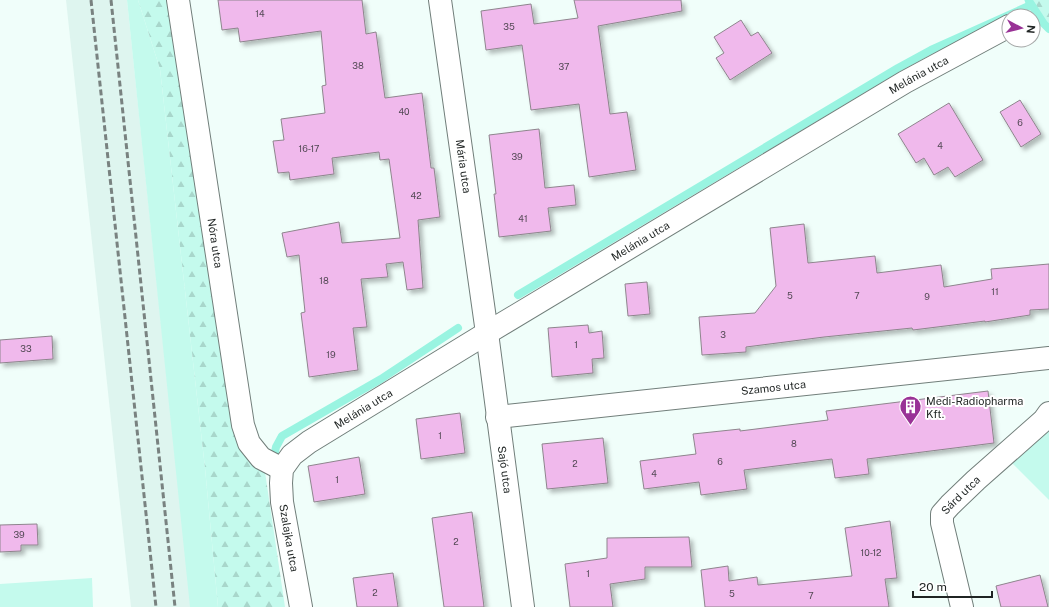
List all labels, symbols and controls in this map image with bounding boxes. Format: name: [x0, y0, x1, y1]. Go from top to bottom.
house number: 14: [255, 8, 265, 19]
north arrow: [1001, 8, 1041, 48]
house number: 35: [503, 21, 515, 32]
text: N: [1024, 24, 1037, 34]
street label: Melánia utca: [887, 54, 950, 96]
house number: 38: [352, 60, 364, 71]
house number: 37: [559, 61, 569, 72]
house number: 40: [398, 106, 410, 117]
house number: 6: [1017, 117, 1023, 128]
street label: Mária utca: [454, 139, 473, 194]
house number: 4: [937, 140, 943, 151]
house number: 16-17: [298, 143, 320, 154]
house number: 39: [511, 151, 523, 162]
house number: 42: [410, 190, 422, 201]
house number: 41: [518, 213, 528, 224]
street label: Nóra utca: [205, 218, 225, 269]
street label: Melánia utca: [609, 219, 672, 263]
house number: 18: [319, 275, 329, 286]
house number: 11: [991, 286, 999, 297]
house number: 5: [787, 290, 793, 301]
house number: 7: [854, 290, 860, 301]
house number: 9: [924, 291, 930, 302]
house number: 3: [720, 329, 726, 340]
house number: 1: [574, 339, 578, 350]
house number: 33: [20, 343, 32, 354]
house number: 19: [326, 349, 336, 360]
street label: Szamos utca: [740, 378, 806, 397]
street label: Melánia utca: [332, 386, 394, 431]
building icon: Medi-Radiopharma Kft.: [897, 394, 923, 427]
place label: Medi-Radiopharma Kft.: [926, 395, 1023, 420]
house number: 1: [438, 430, 442, 441]
house number: 8: [791, 438, 797, 449]
street label: Sajó utca: [496, 445, 514, 494]
house number: 6: [717, 456, 723, 467]
house number: 2: [572, 458, 578, 469]
house number: 4: [651, 468, 657, 479]
street label: Sárd utca: [939, 473, 982, 517]
house number: 1: [335, 474, 339, 485]
street label: Szalajka utca: [277, 503, 301, 573]
house number: 39: [13, 529, 25, 540]
house number: 2: [453, 536, 459, 547]
house number: 10-12: [861, 547, 881, 558]
house number: 1: [586, 568, 590, 579]
scale bar: [913, 573, 992, 599]
text: 20 m: [919, 580, 947, 594]
house number: 2: [372, 587, 378, 598]
house number: 5: [729, 588, 735, 599]
house number: 7: [808, 590, 814, 601]

